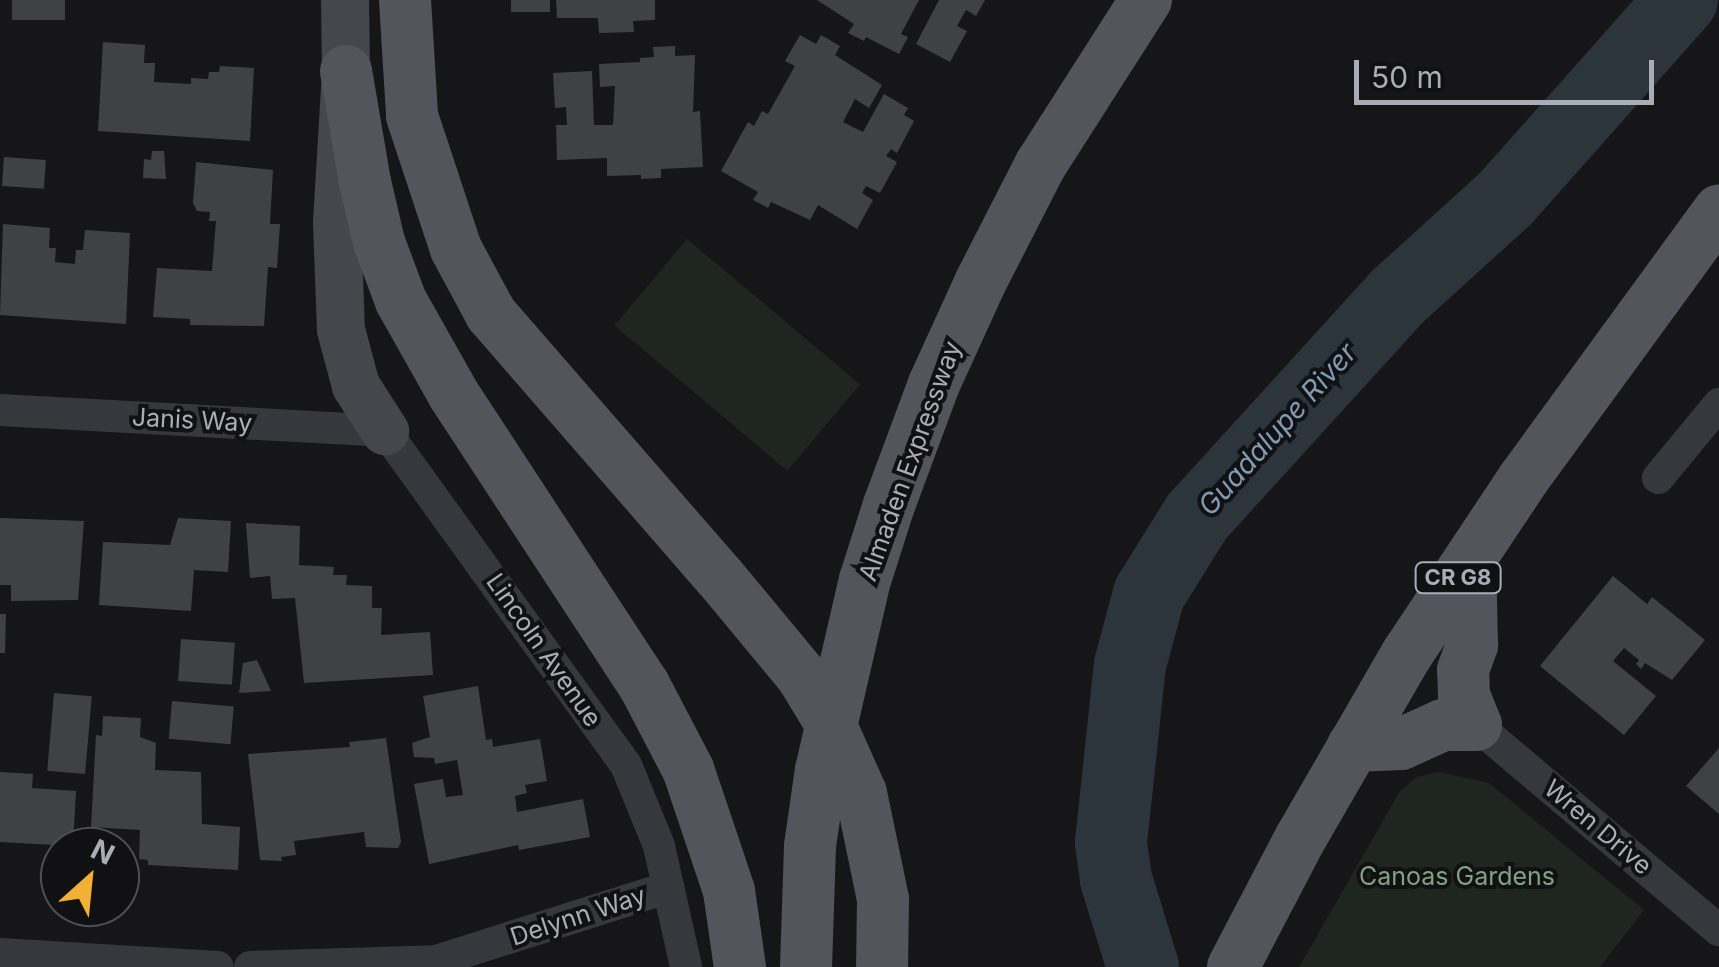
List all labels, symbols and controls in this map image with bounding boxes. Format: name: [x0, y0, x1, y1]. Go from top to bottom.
scale bar: [1359, 40, 1659, 102]
text: 50 m: [1371, 59, 1443, 95]
water label: Guadalupe River: [1191, 336, 1363, 522]
street label: Almaden Expressway: [853, 337, 967, 585]
street label: Janis Way: [131, 402, 253, 438]
road number: CR G8: [1413, 561, 1503, 595]
street label: Lincoln Avenue: [480, 568, 608, 732]
street label: Wren Drive: [1538, 773, 1658, 881]
north arrow: [40, 827, 140, 927]
text: N: [85, 832, 120, 872]
park label: Canoas Gardens: [1359, 861, 1555, 891]
street label: Delynn Way: [507, 880, 649, 952]

